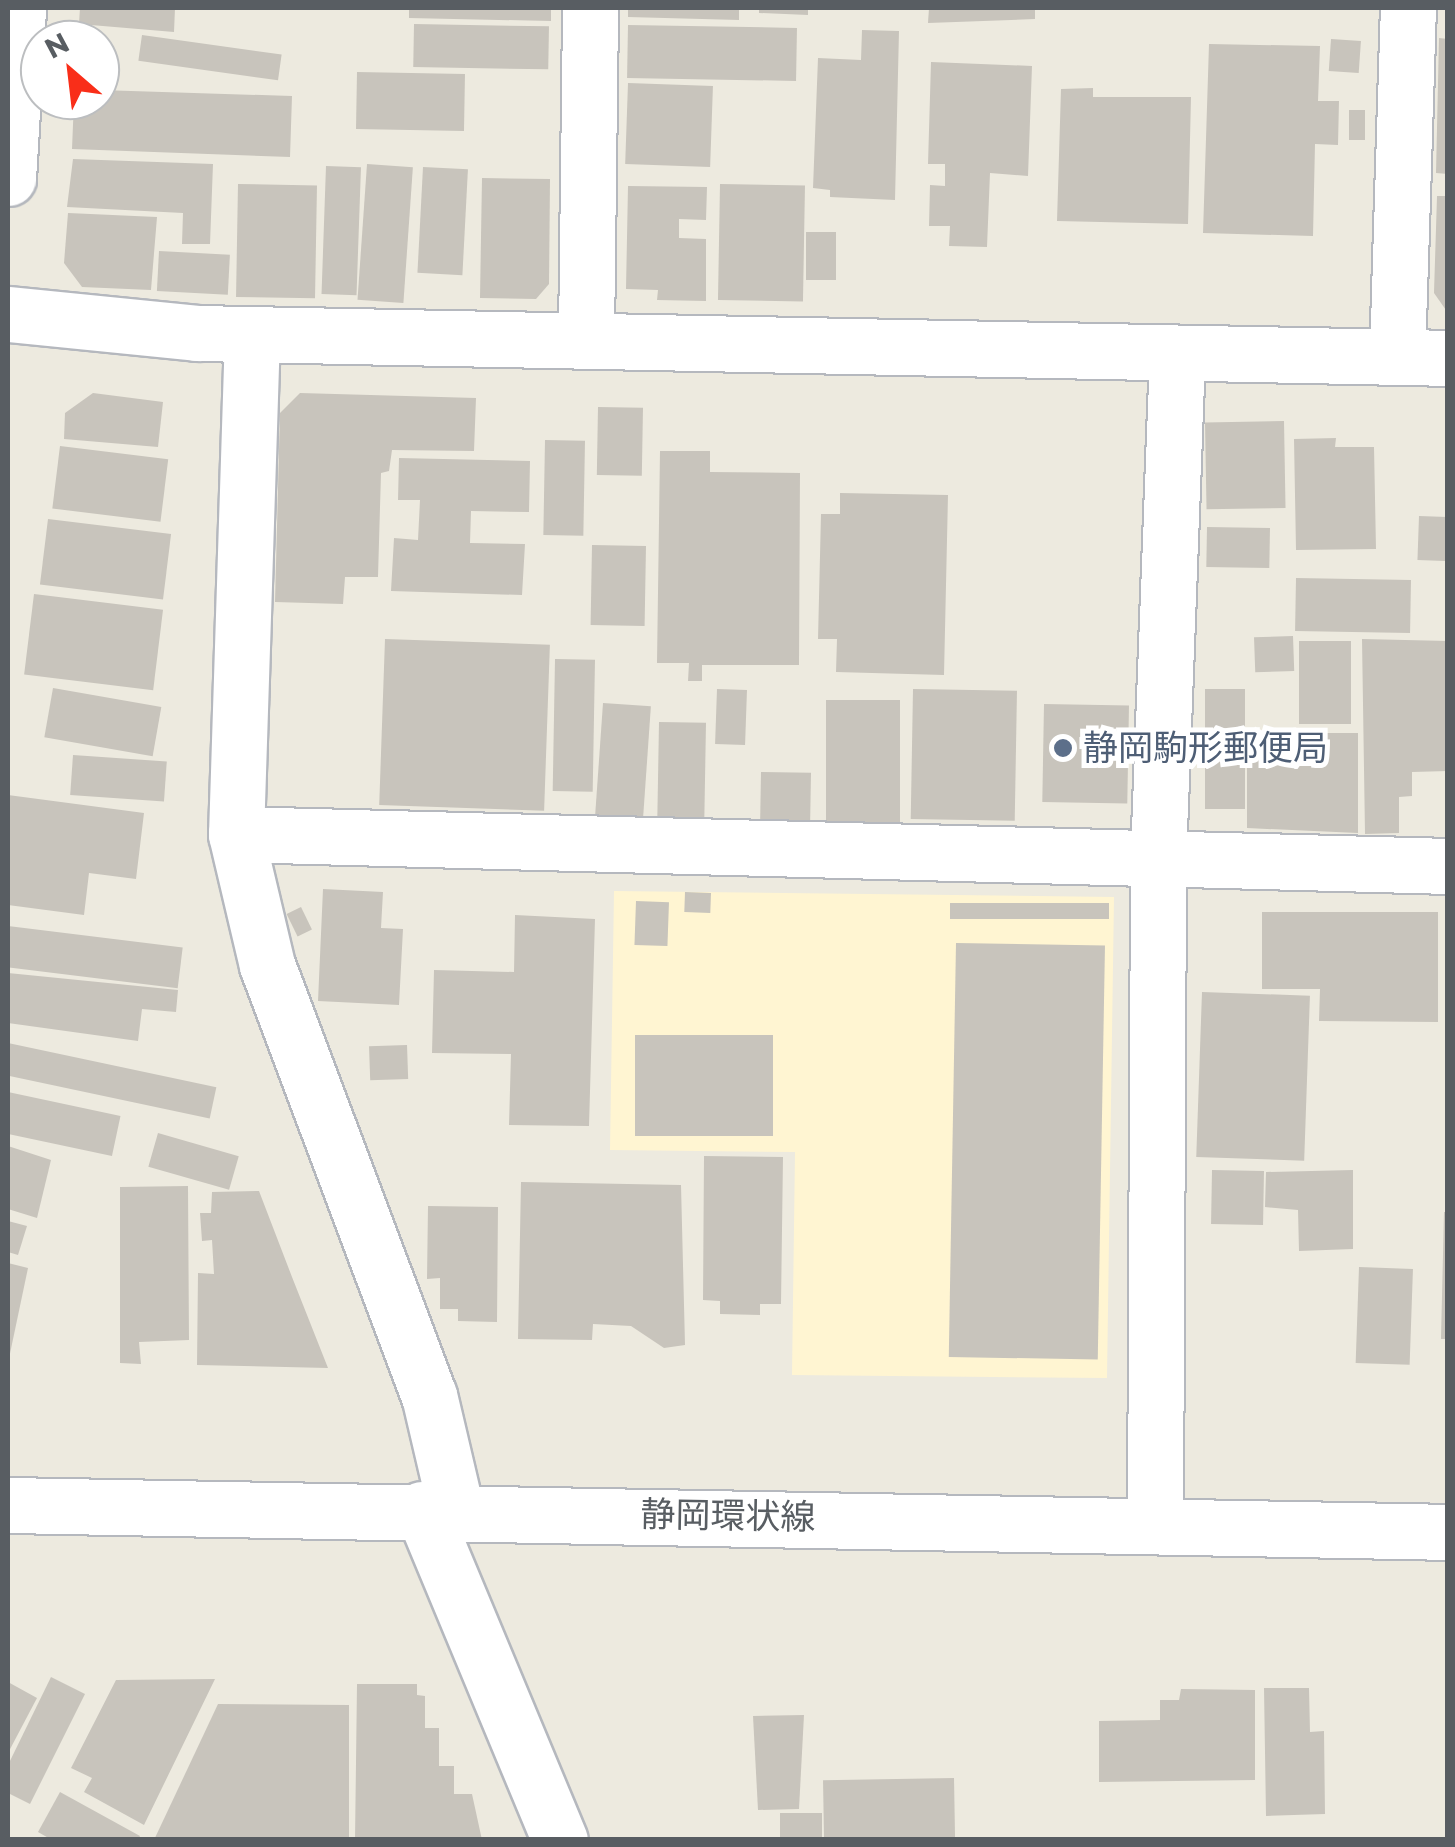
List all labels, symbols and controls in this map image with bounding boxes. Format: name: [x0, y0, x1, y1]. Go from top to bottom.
north arrow: [20, 20, 120, 120]
text: N: [39, 25, 75, 66]
place label: 静岡駒形郵便局: [1083, 727, 1328, 769]
marker: 静岡駒形郵便局: [1052, 737, 1074, 759]
street label: 静岡環状線: [640, 1493, 816, 1539]

